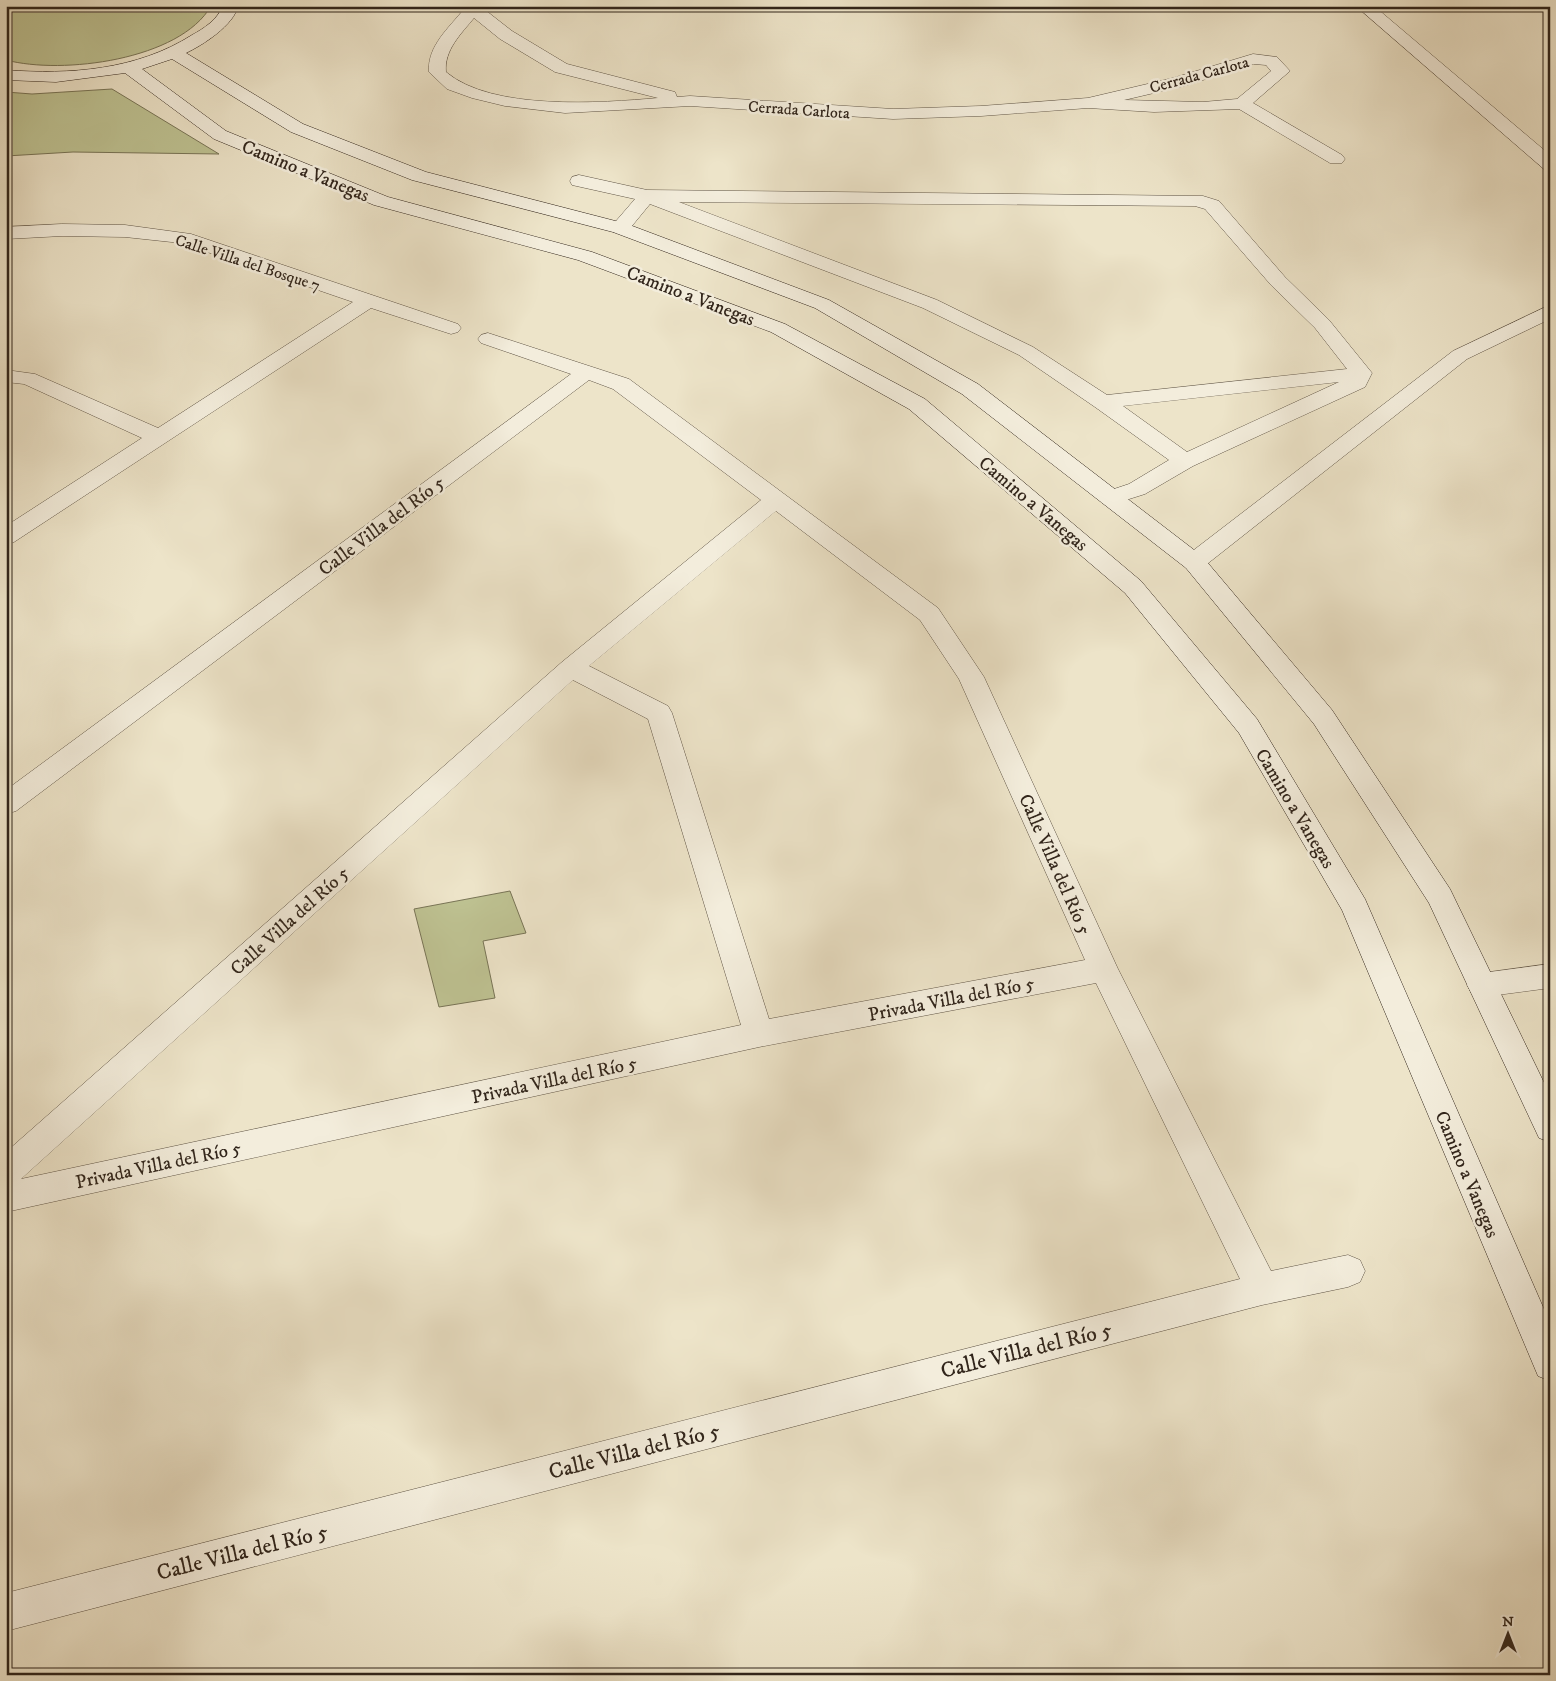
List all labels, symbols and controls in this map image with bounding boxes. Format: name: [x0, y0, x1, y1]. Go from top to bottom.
street label: Cerrada Carlota: [1147, 52, 1251, 98]
street label: Cerrada Carlota: [747, 96, 851, 124]
street label: Camino a Vanegas: [238, 135, 373, 207]
street label: Calle Villa del Bosque 7: [173, 230, 323, 296]
street label: Camino a Vanegas: [623, 261, 758, 331]
street label: Camino a Vanegas: [974, 452, 1092, 557]
street label: Calle Villa del Río 5: [314, 471, 450, 581]
street label: Camino a Vanegas: [1250, 745, 1339, 873]
street label: Calle Villa del Río 5: [1013, 791, 1096, 939]
street label: Calle Villa del Río 5: [226, 861, 354, 980]
street label: Privada Villa del Río 5: [866, 972, 1037, 1027]
street label: Privada Villa del Río 5: [469, 1052, 640, 1109]
street label: Camino a Vanegas: [1430, 1108, 1504, 1241]
street label: Privada Villa del Río 5: [73, 1137, 244, 1194]
street label: Calle Villa del Río 5: [938, 1316, 1115, 1385]
street label: Calle Villa del Río 5: [546, 1417, 723, 1486]
street label: Calle Villa del Río 5: [154, 1518, 331, 1587]
north arrow: [1484, 1608, 1534, 1658]
text: N: [1502, 1613, 1514, 1631]

